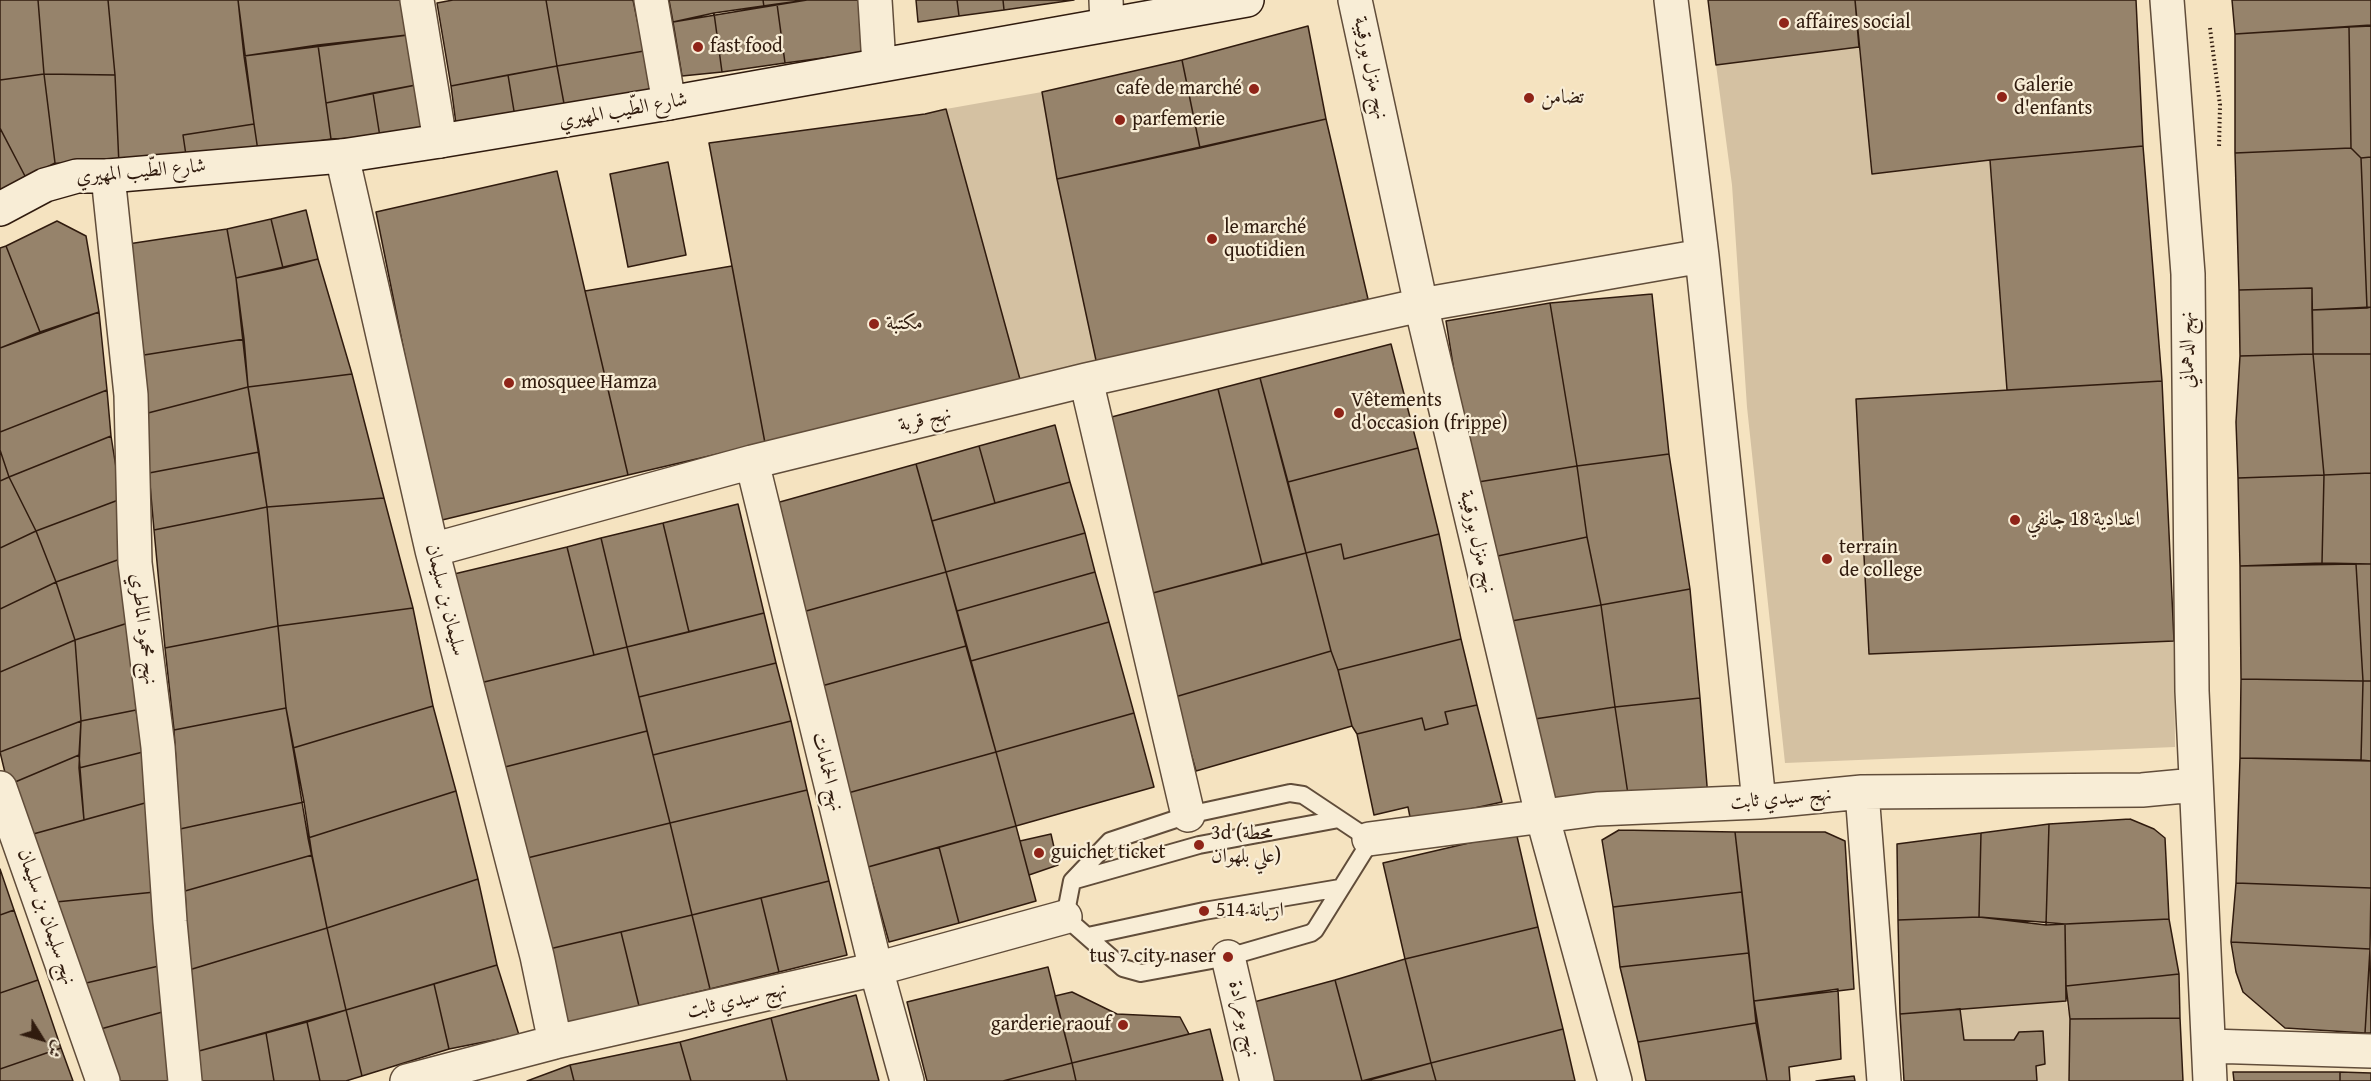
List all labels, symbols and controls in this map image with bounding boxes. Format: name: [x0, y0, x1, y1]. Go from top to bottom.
place label: affaires social: [1796, 11, 1911, 35]
street label: نهج منزل بورقيبة: [1347, 14, 1393, 122]
marker: affaires social: [1777, 16, 1791, 30]
place label: fast food: [710, 35, 783, 59]
marker: fast food: [691, 40, 705, 54]
place label: Galerie d'enfants: [2014, 74, 2093, 121]
place label: cafe de marché: [1116, 77, 1242, 101]
marker: cafe de marché: [1247, 82, 1261, 96]
place label: تضامن: [1541, 86, 1584, 110]
street label: شارع الطّيب المهيري: [557, 88, 689, 134]
marker: Galerie d'enfants: [1995, 90, 2009, 104]
marker: تضامن: [1522, 91, 1536, 105]
place label: parfemerie: [1132, 108, 1225, 132]
marker: parfemerie: [1113, 113, 1127, 127]
street label: شارع الطّيب المهيري: [75, 154, 207, 190]
place label: le marché quotidien: [1224, 216, 1306, 263]
marker: le marché quotidien: [1205, 232, 1219, 246]
street label: نهج الدهماني: [2175, 311, 2201, 389]
place label: مكتبة: [886, 312, 923, 336]
marker: مكتبة: [867, 317, 881, 331]
place label: mosquee Hamza: [521, 371, 657, 395]
marker: mosquee Hamza: [502, 376, 516, 390]
place label: Vêtements d'occasion (frippe): [1351, 389, 1508, 436]
street label: نهج قربة: [896, 402, 954, 438]
marker: Vêtements d'occasion (frippe): [1332, 406, 1346, 420]
street label: نهج منزل بورقيبة: [1454, 488, 1500, 596]
place label: اعدادية 18 جانفي: [2027, 508, 2140, 532]
marker: اعدادية 18 جانفي: [2008, 513, 2022, 527]
place label: terrain de college: [1839, 536, 1922, 583]
street label: سليمان بن سليمان: [419, 541, 471, 659]
marker: terrain de college: [1820, 552, 1834, 566]
street label: نهج محمود الماطري: [124, 572, 162, 686]
street label: نهج الحمامات: [806, 730, 848, 814]
street label: نهج سيدي ثابت: [1729, 783, 1833, 815]
place label: 3d (محطة علي بلهوان): [1211, 822, 1281, 869]
marker: 3d (محطة علي بلهوان): [1192, 838, 1206, 852]
place label: guichet ticket: [1051, 841, 1165, 865]
street label: نهج سليمان بن سليمان: [11, 846, 81, 988]
marker: guichet ticket: [1032, 846, 1046, 860]
place label: 514 اريانة: [1216, 899, 1284, 923]
marker: 514 اريانة: [1197, 904, 1211, 918]
place label: tus 7 city naser: [1090, 945, 1216, 969]
marker: tus 7 city naser: [1221, 950, 1235, 964]
street label: نهج سيدي ثابت: [685, 978, 789, 1024]
street label: نهج بوعرادة: [1223, 978, 1263, 1060]
north arrow: [12, 1009, 72, 1069]
place label: garderie raouf: [991, 1013, 1111, 1037]
marker: garderie raouf: [1116, 1018, 1130, 1032]
text: ش: [42, 1036, 71, 1063]

